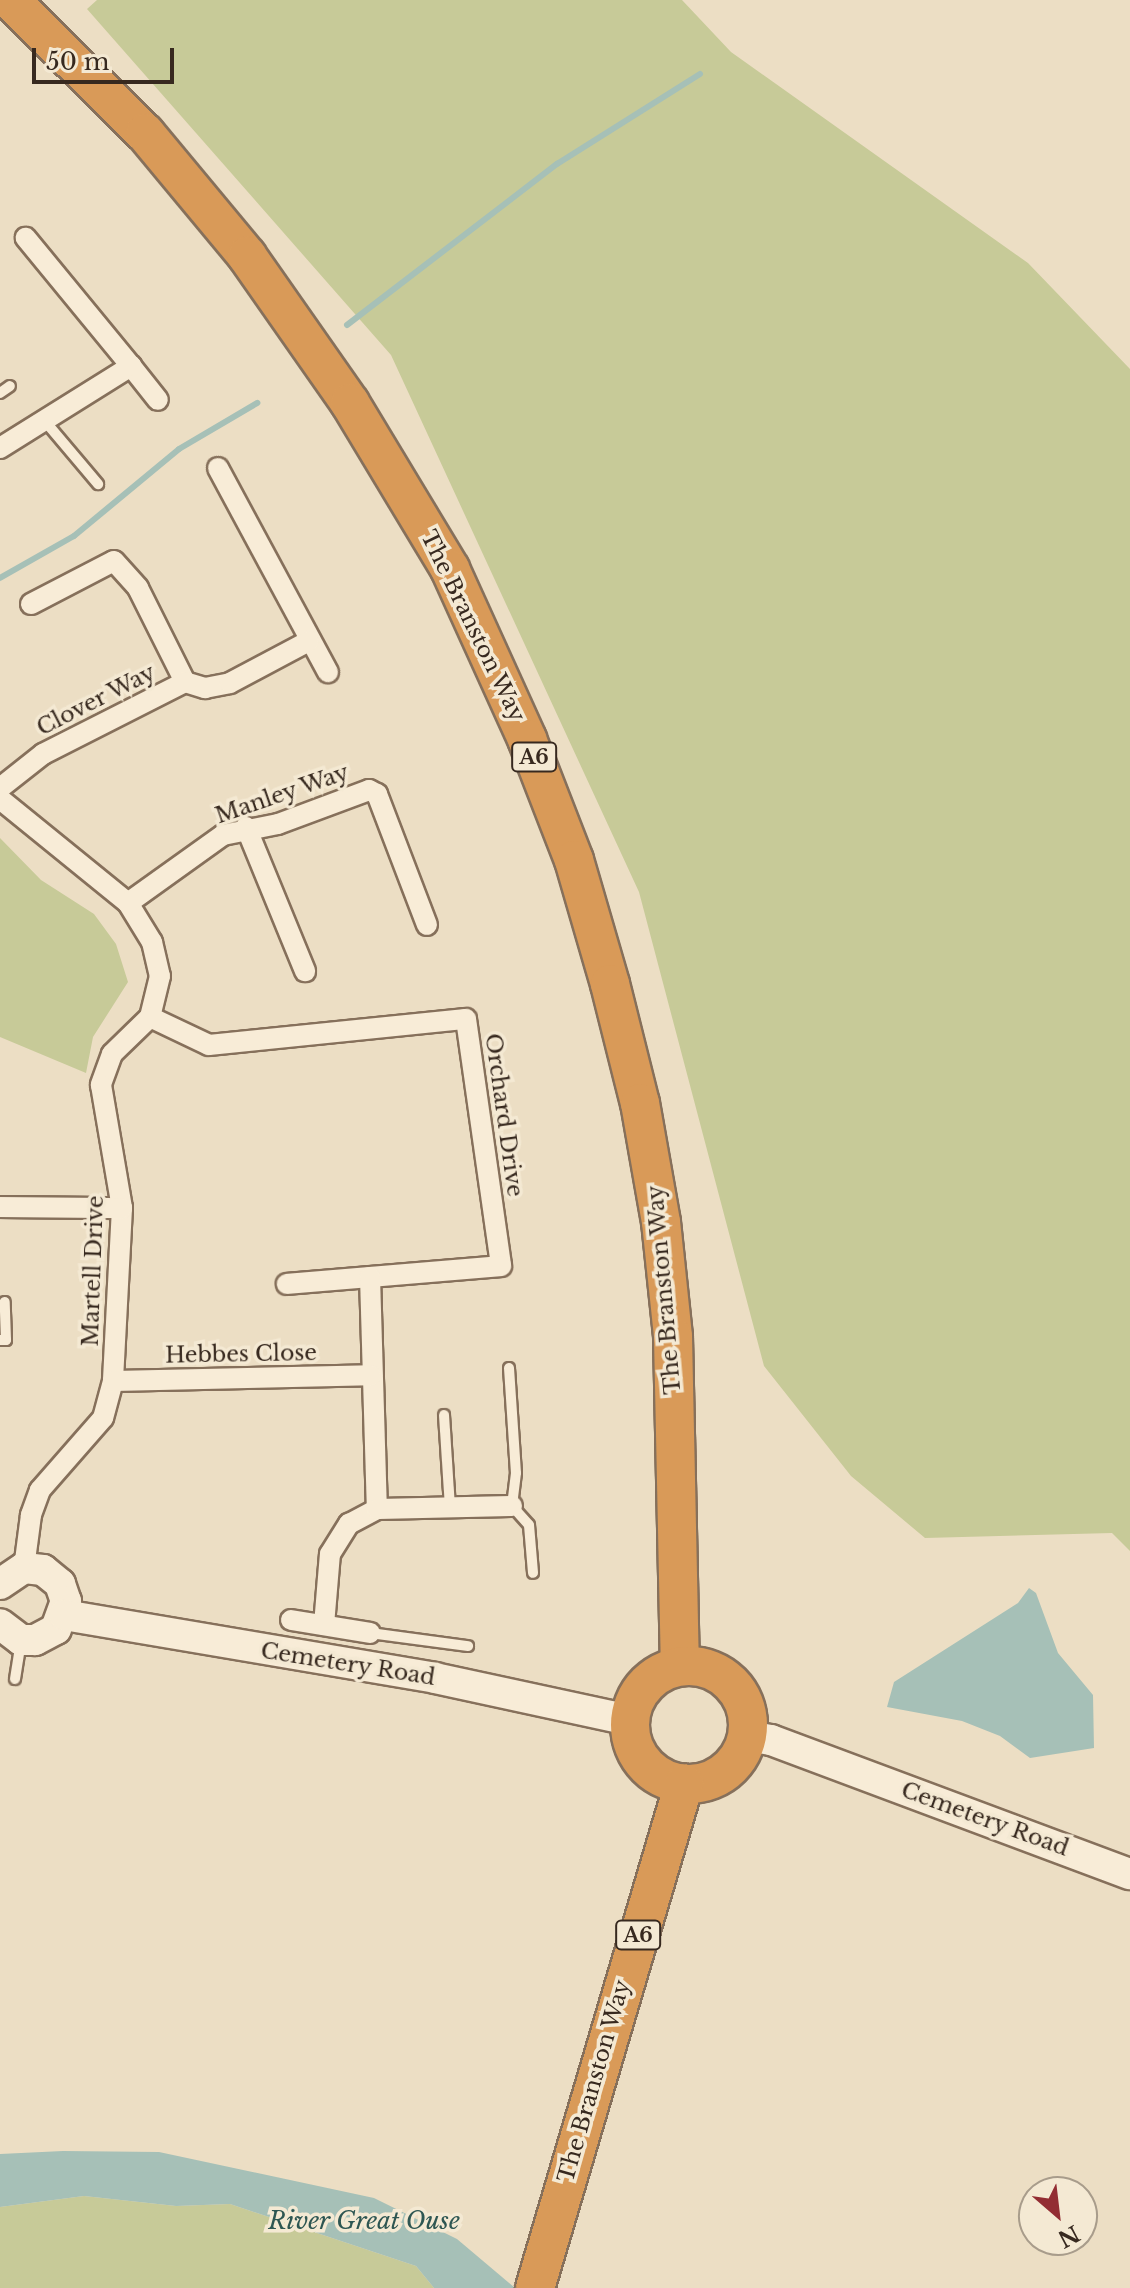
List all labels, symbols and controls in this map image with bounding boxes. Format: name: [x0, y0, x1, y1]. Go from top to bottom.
scale bar: [36, 32, 178, 82]
text: 50 m: [46, 47, 109, 76]
street label: The Branston Way: [415, 526, 531, 726]
street label: Clover Way: [32, 659, 160, 741]
road number: A6: [510, 741, 558, 773]
street label: Manley Way: [211, 759, 353, 829]
street label: Orchard Drive: [479, 1032, 529, 1198]
street label: The Branston Way: [642, 1184, 686, 1396]
street label: Martell Drive: [77, 1195, 109, 1347]
street label: Hebbes Close: [165, 1339, 317, 1369]
street label: Cemetery Road: [259, 1637, 437, 1691]
street label: Cemetery Road: [897, 1776, 1073, 1862]
road number: A6: [614, 1919, 662, 1951]
street label: The Branston Way: [552, 1976, 636, 2186]
north arrow: [1018, 2176, 1098, 2256]
water label: River Great Ouse: [268, 2207, 460, 2235]
text: N: [1053, 2219, 1084, 2253]

